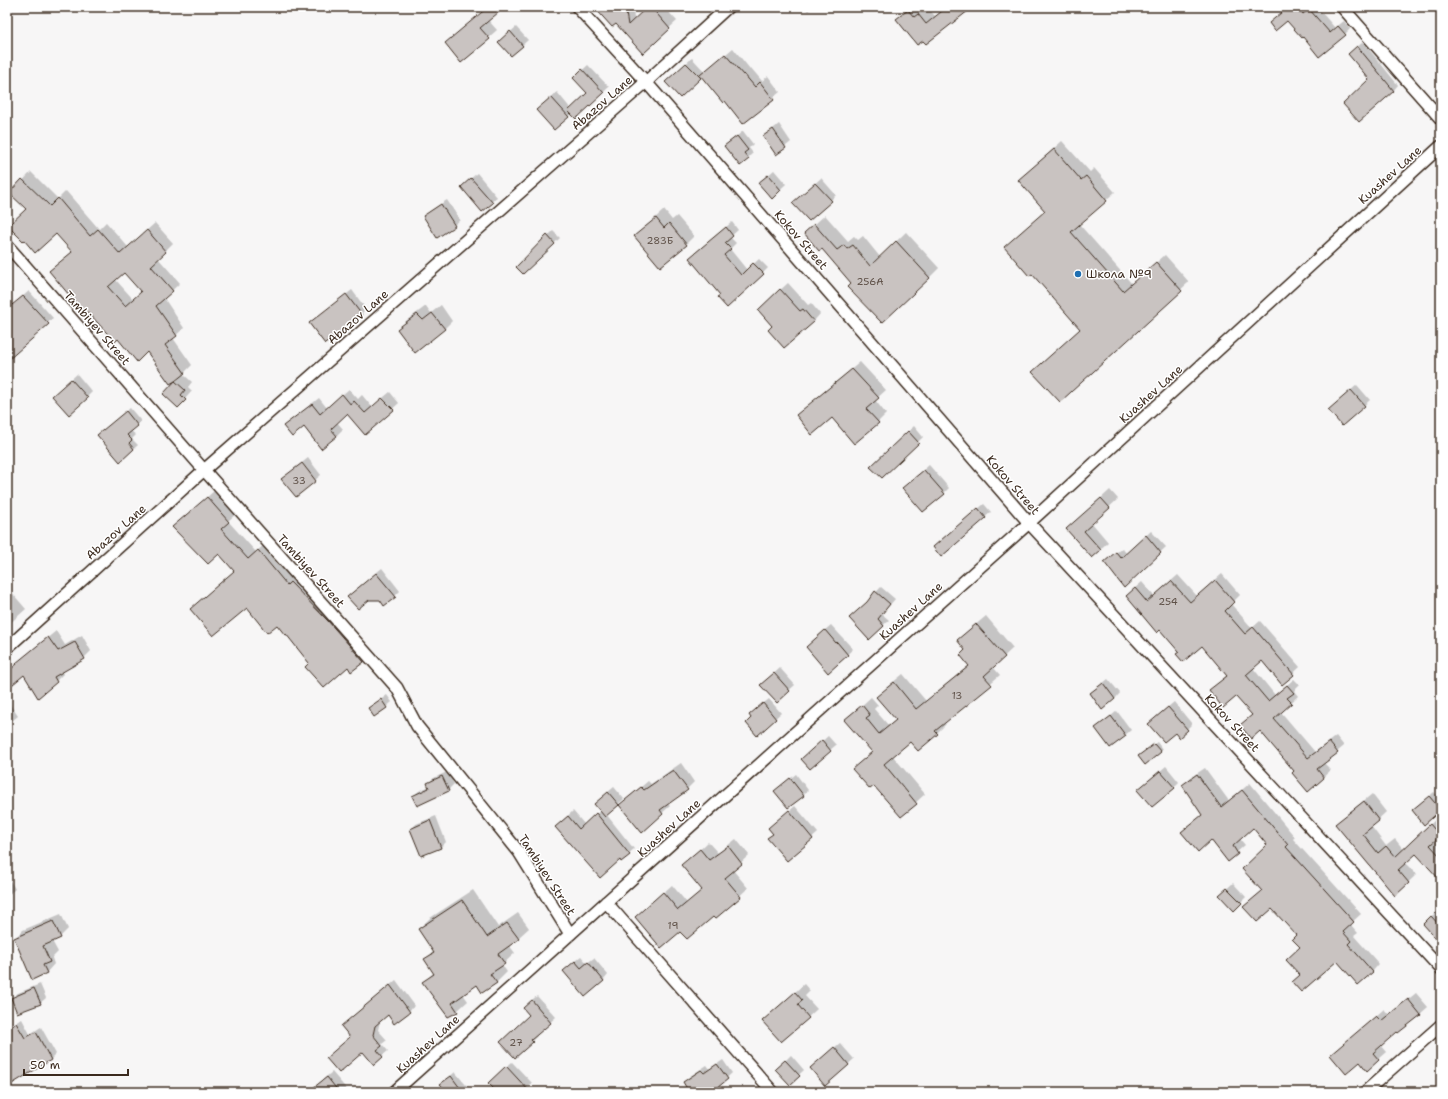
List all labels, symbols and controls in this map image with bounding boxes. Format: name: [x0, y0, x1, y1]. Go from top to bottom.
street label: Abazov Lane: [568, 72, 636, 134]
street label: Kuashev Lane: [1355, 142, 1425, 208]
street label: Kokov Street: [771, 207, 831, 273]
house number: 283Б: [647, 234, 673, 247]
place label: Школа №9: [1086, 266, 1152, 282]
marker: Школа №9: [1073, 269, 1083, 279]
house number: 256А: [856, 275, 884, 288]
street label: Abazov Lane: [324, 286, 392, 348]
street label: Tambiyev Street: [60, 288, 134, 368]
street label: Kuashev Lane: [1116, 361, 1186, 427]
street label: Kokov Street: [983, 452, 1043, 518]
house number: 33: [292, 474, 306, 487]
street label: Abazov Lane: [82, 501, 150, 563]
street label: Tambiyev Street: [274, 531, 348, 611]
street label: Kuashev Lane: [876, 578, 946, 644]
house number: 254: [1158, 595, 1178, 608]
house number: 13: [952, 689, 962, 702]
street label: Kokov Street: [1201, 691, 1263, 755]
street label: Kuashev Lane: [634, 795, 704, 861]
street label: Tambiyev Street: [515, 831, 579, 919]
house number: 19: [668, 919, 678, 932]
street label: Kuashev Lane: [393, 1011, 463, 1077]
house number: 27: [509, 1036, 523, 1049]
scale bar: [24, 1051, 128, 1077]
text: 50 m: [30, 1057, 60, 1073]

